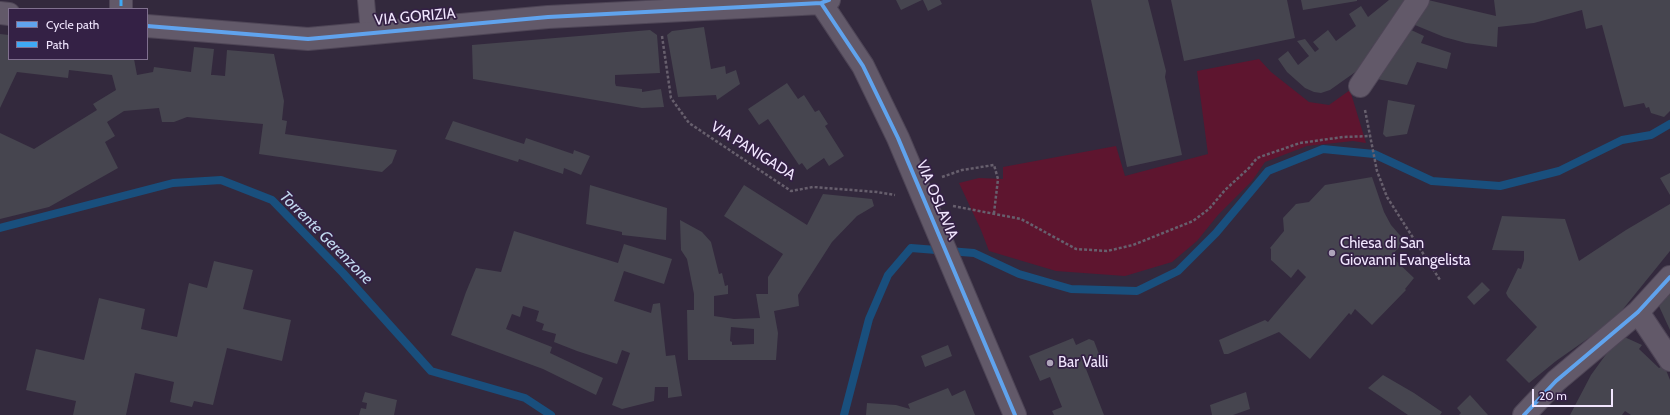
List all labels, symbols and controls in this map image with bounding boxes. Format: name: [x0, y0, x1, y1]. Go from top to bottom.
street label: VIA GORIZIA: [374, 4, 456, 30]
legend: [8, 8, 148, 60]
text: Cycle path: [46, 17, 99, 32]
text: Path: [46, 37, 69, 52]
street label: VIA PANIGADA: [707, 118, 799, 184]
street label: VIA OSLAVIA: [912, 158, 962, 242]
water label: Torrente Gerenzone: [275, 187, 377, 289]
place label: Chiesa di San Giovanni Evangelista: [1340, 235, 1470, 270]
marker: Chiesa di San Giovanni Evangelista: [1327, 248, 1337, 258]
place label: Bar Valli: [1058, 354, 1108, 372]
marker: Bar Valli: [1045, 358, 1055, 368]
scale bar: [1534, 381, 1615, 407]
text: 20 m: [1539, 388, 1567, 403]

